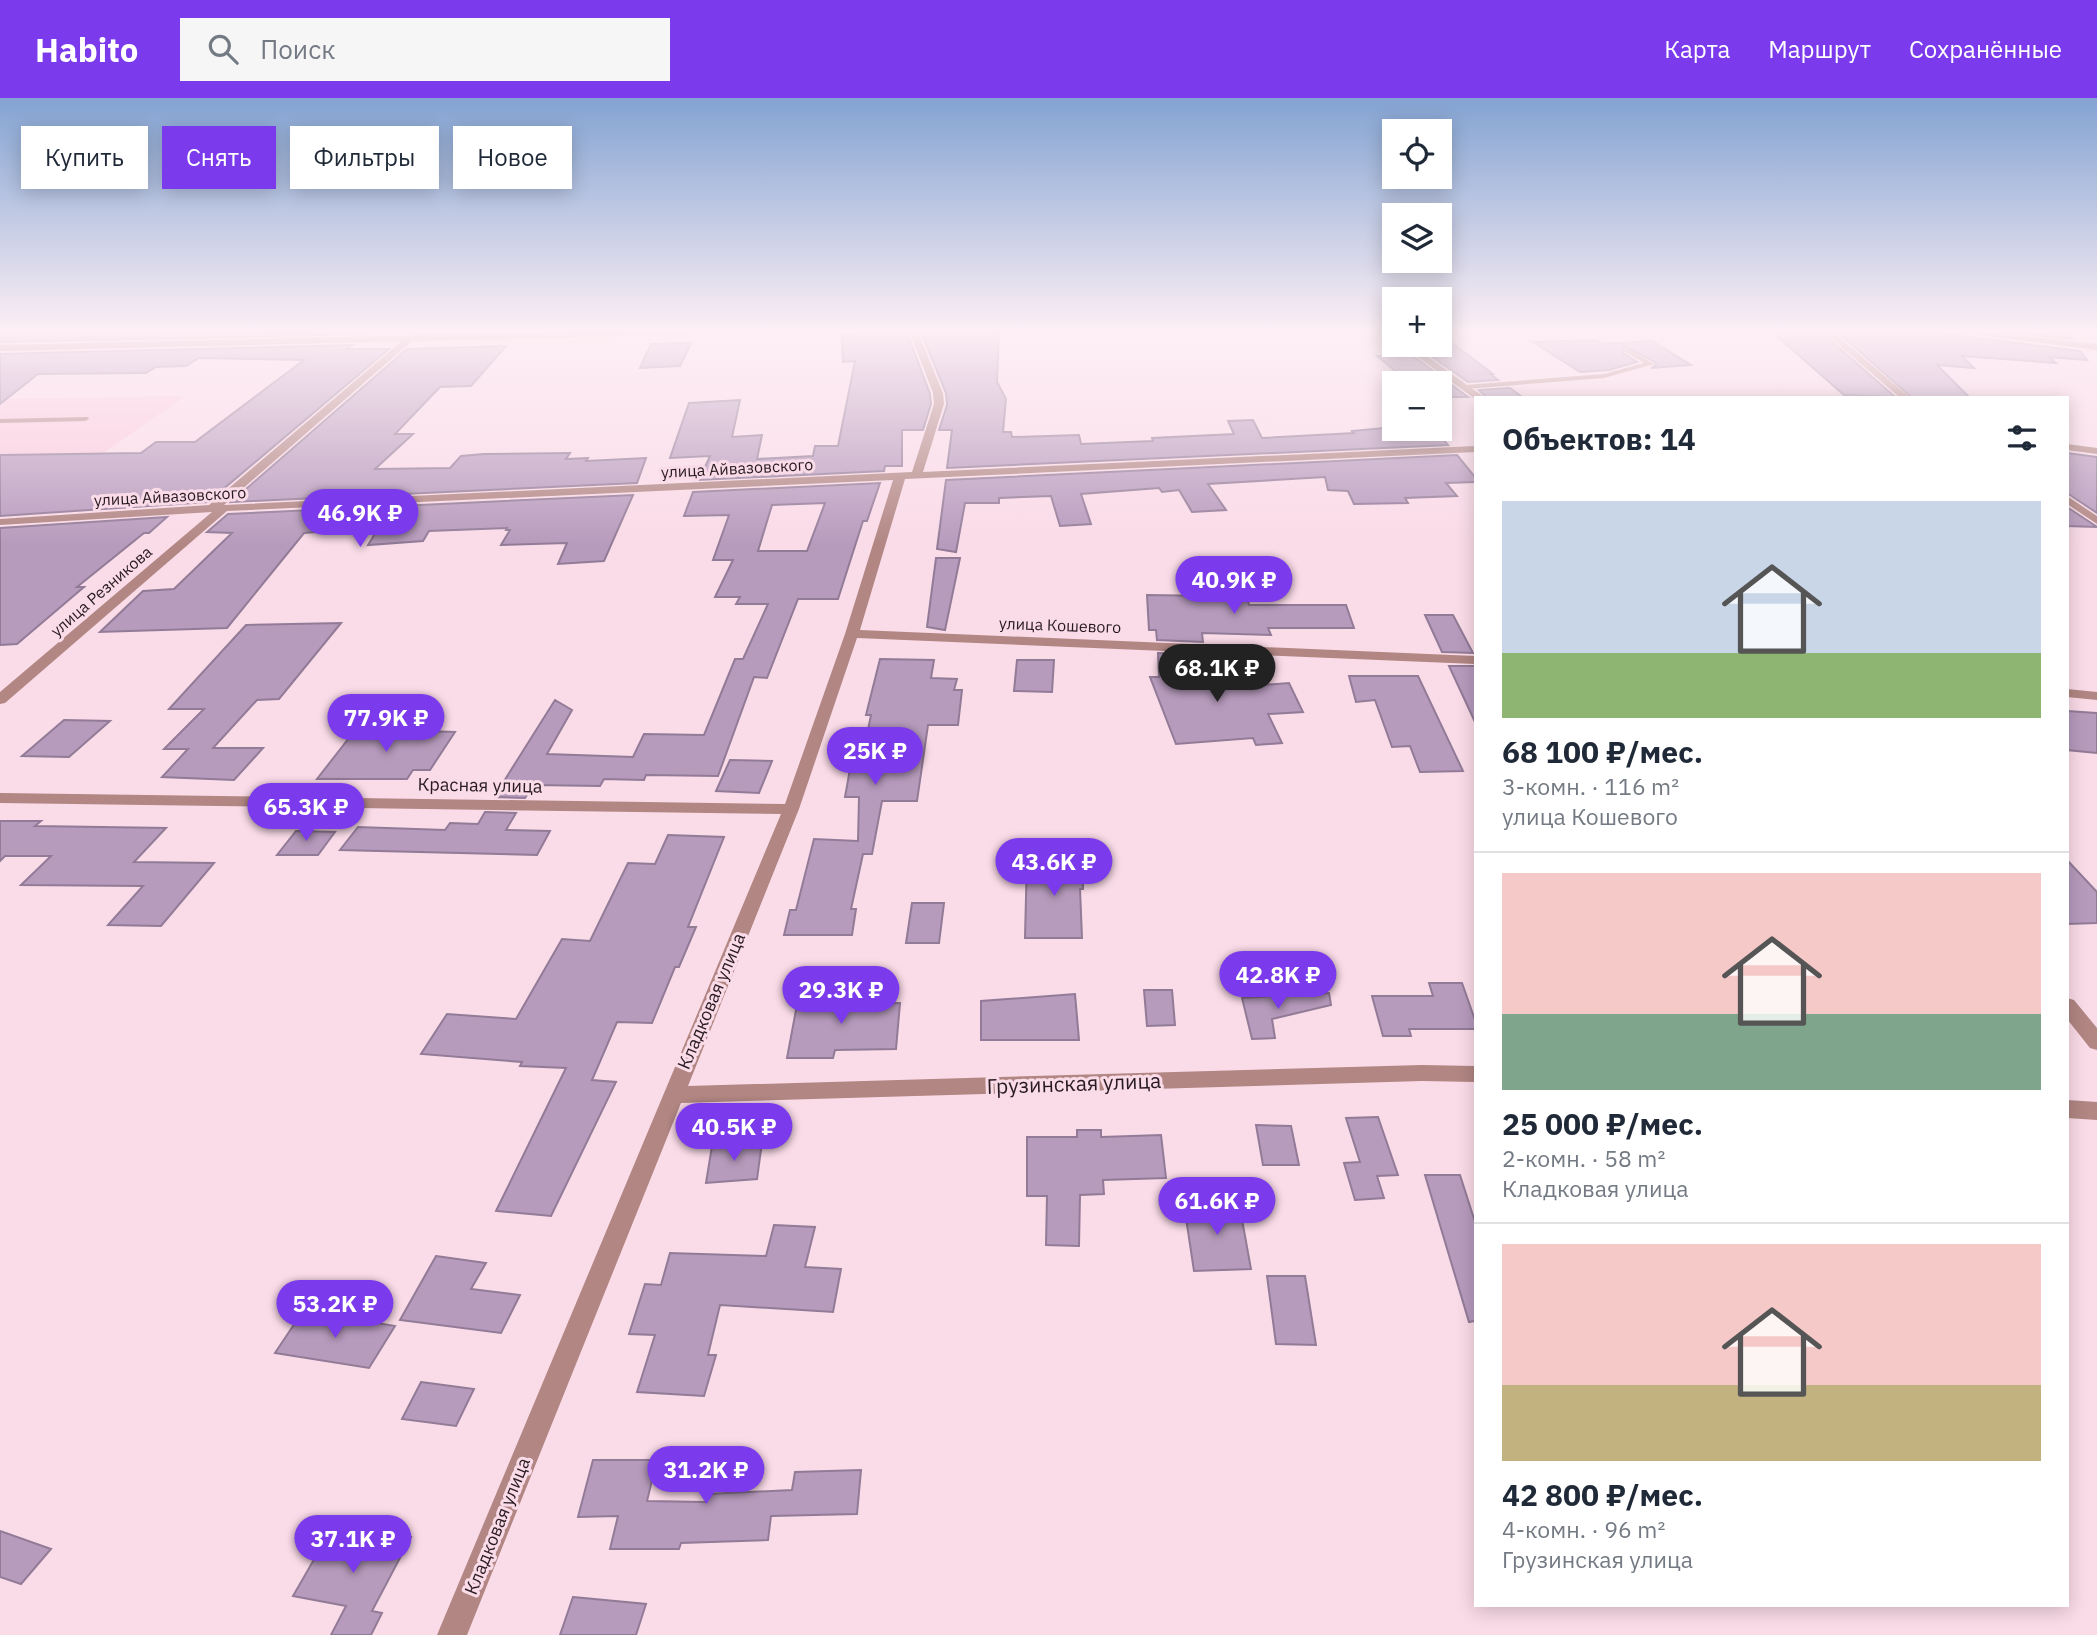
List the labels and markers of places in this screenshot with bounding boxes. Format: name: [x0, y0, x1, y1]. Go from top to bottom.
pin: 46.9K ₽: [295, 490, 425, 549]
pin: 40.9K ₽: [1169, 556, 1299, 616]
pin: 68.1K ₽: [1152, 644, 1282, 704]
pin: 77.9K ₽: [321, 694, 451, 754]
pin: 25K ₽: [826, 728, 924, 787]
pin: 65.3K ₽: [241, 784, 371, 843]
pin: 43.6K ₽: [989, 838, 1119, 898]
pin: 42.8K ₽: [1213, 951, 1343, 1011]
pin: 29.3K ₽: [776, 967, 906, 1026]
pin: 40.5K ₽: [669, 1104, 799, 1163]
pin: 61.6K ₽: [1152, 1178, 1282, 1237]
pin: 53.2K ₽: [270, 1280, 400, 1340]
pin: 31.2K ₽: [641, 1446, 771, 1506]
pin: 37.1K ₽: [288, 1516, 418, 1575]

